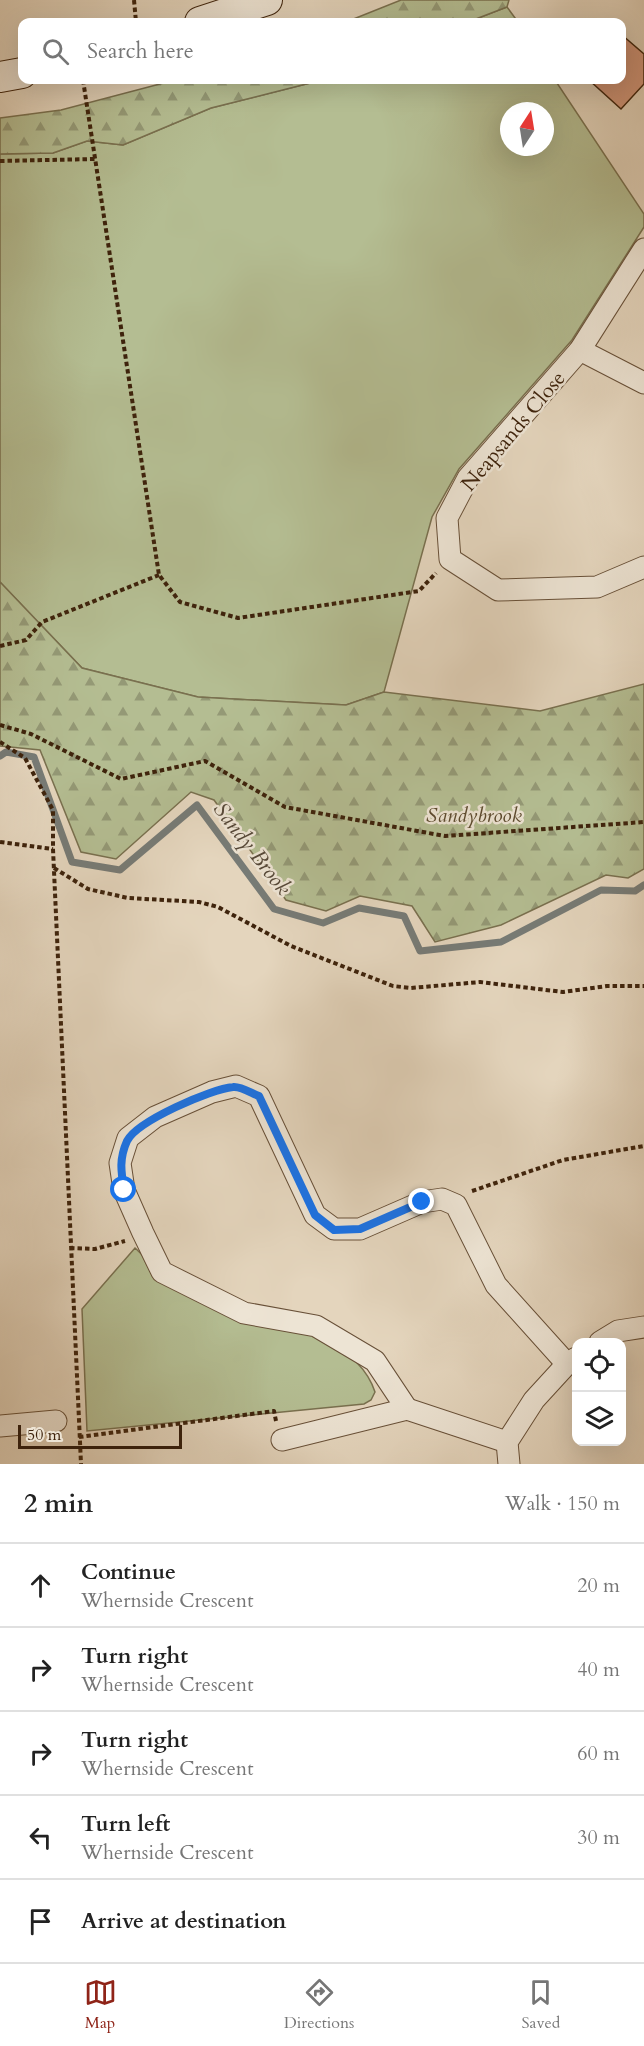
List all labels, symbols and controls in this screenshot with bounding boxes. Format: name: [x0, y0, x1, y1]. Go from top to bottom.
search box: [18, 18, 626, 84]
icon: search: [39, 35, 72, 68]
text: Search here: [87, 36, 194, 66]
north arrow: [500, 102, 554, 156]
street label: Neapsands Close: [454, 365, 572, 498]
water label: Sandy Brook: [206, 796, 298, 902]
park label: Sandybrook: [426, 801, 523, 830]
route start: [110, 1176, 136, 1202]
route end: [408, 1188, 434, 1214]
map controls: [572, 1338, 626, 1446]
button: locate: [572, 1338, 626, 1392]
button: layers: [572, 1392, 626, 1446]
scale bar: [18, 1422, 182, 1450]
text: 50 m: [27, 1424, 61, 1446]
text: 2 min: [24, 1486, 93, 1521]
text: Walk · 150 m: [505, 1490, 620, 1517]
text: Continue: [81, 1557, 176, 1587]
icon: ahead: [24, 1569, 57, 1602]
text: 20 m: [577, 1572, 620, 1599]
text: Whernside Crescent: [81, 1587, 253, 1614]
text: Turn right: [81, 1641, 188, 1671]
icon: right: [24, 1653, 57, 1686]
text: 40 m: [577, 1656, 620, 1683]
text: Whernside Crescent: [81, 1671, 253, 1698]
text: Turn right: [81, 1725, 188, 1755]
icon: right: [24, 1737, 57, 1770]
text: 60 m: [577, 1740, 620, 1767]
text: Whernside Crescent: [81, 1755, 253, 1782]
text: Turn left: [81, 1809, 170, 1839]
icon: left: [24, 1821, 57, 1854]
text: 30 m: [577, 1824, 620, 1851]
text: Whernside Crescent: [81, 1839, 253, 1866]
icon: arrive: [24, 1905, 57, 1938]
text: Arrive at destination: [81, 1906, 286, 1936]
tab: Map: [84, 1976, 117, 2034]
tab: Directions: [284, 1976, 354, 2034]
tab: Saved: [522, 1976, 560, 2034]

